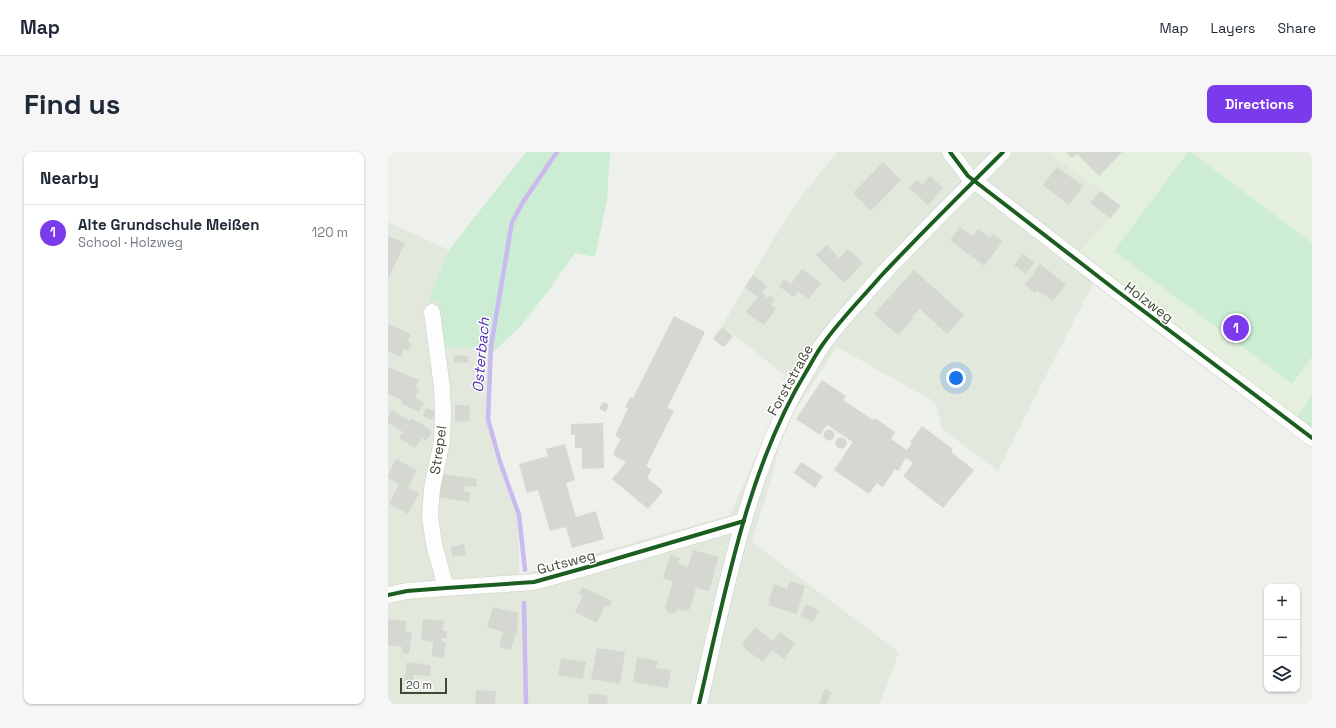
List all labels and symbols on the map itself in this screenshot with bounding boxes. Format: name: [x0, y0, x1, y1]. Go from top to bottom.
street label: Holzweg: [1121, 278, 1177, 326]
pin: 1: [1223, 313, 1249, 343]
water label: Osterbach: [468, 316, 493, 393]
street label: Forststraße: [763, 341, 817, 419]
your location: [946, 368, 966, 388]
street label: Strepel: [426, 424, 450, 476]
street label: Gutsweg: [535, 546, 597, 578]
scale bar: [400, 676, 447, 695]

